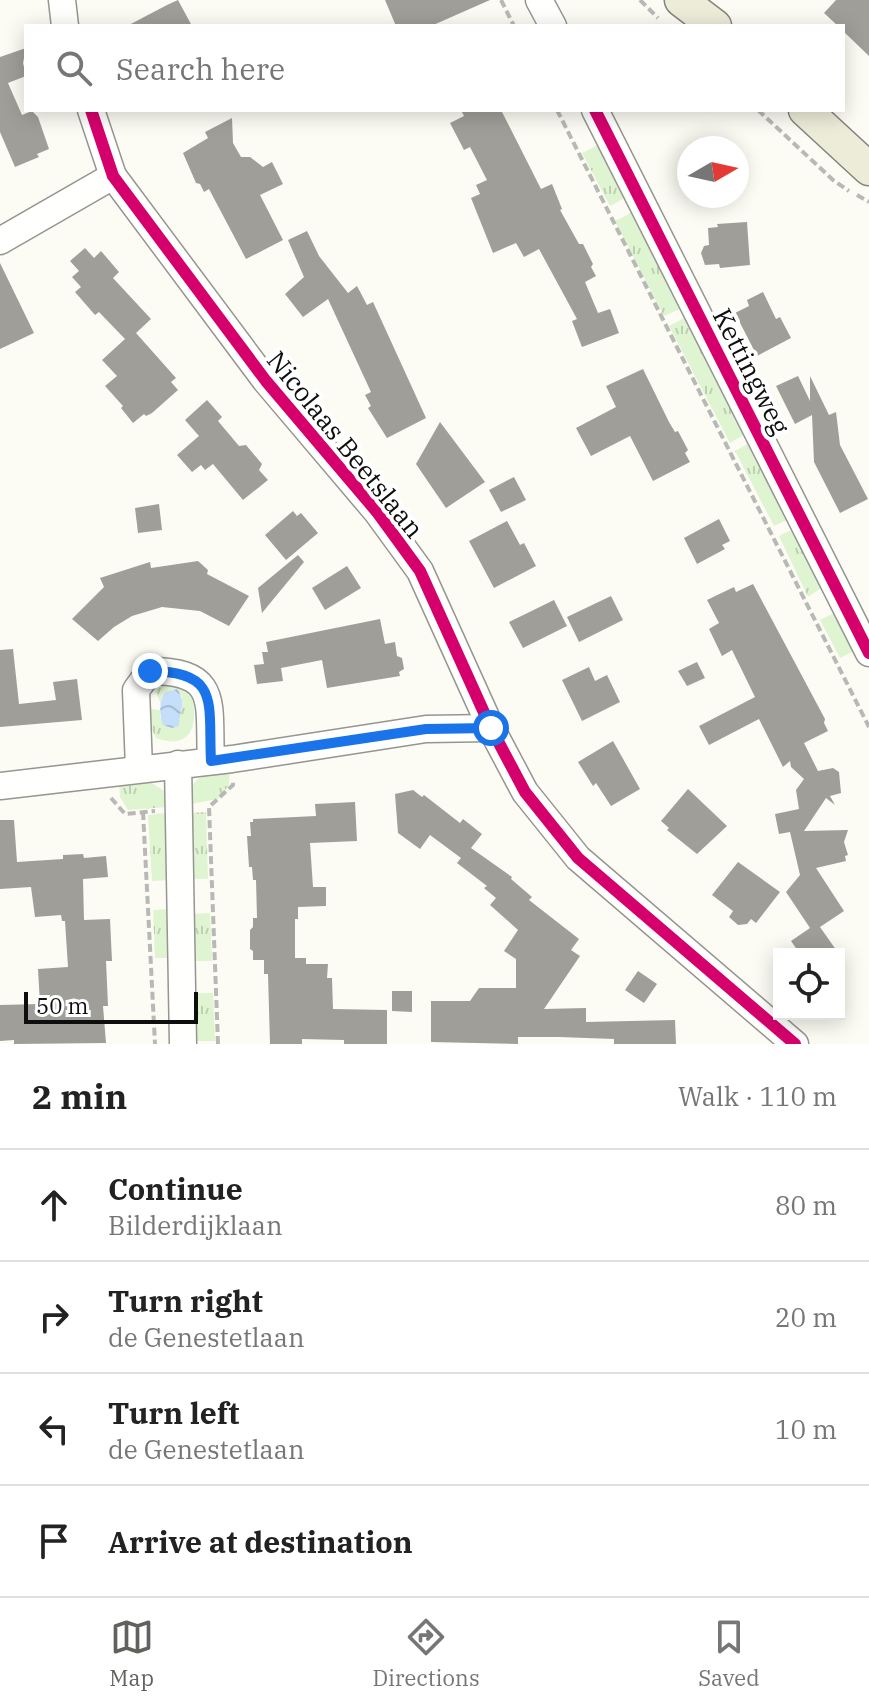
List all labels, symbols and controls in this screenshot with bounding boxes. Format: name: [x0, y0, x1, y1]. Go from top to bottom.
search box: [24, 24, 845, 112]
icon: search: [52, 46, 96, 90]
text: Search here: [116, 49, 285, 88]
north arrow: [677, 136, 749, 208]
street label: Kettingweg: [706, 302, 798, 440]
street label: Nicolaas Beetslaan: [260, 343, 432, 545]
route end: [132, 653, 168, 689]
route start: [473, 710, 509, 746]
map controls: [773, 948, 845, 1020]
button: locate: [773, 948, 845, 1020]
scale bar: [24, 988, 198, 1024]
text: 50 m: [36, 991, 88, 1020]
text: 2 min: [32, 1074, 127, 1118]
text: Walk · 110 m: [678, 1079, 837, 1113]
text: Continue: [108, 1169, 243, 1208]
icon: ahead: [32, 1183, 76, 1227]
text: 80 m: [775, 1188, 837, 1222]
text: Bilderdijklaan: [108, 1208, 283, 1242]
text: Turn right: [108, 1281, 263, 1320]
icon: right: [32, 1295, 76, 1339]
text: 20 m: [775, 1300, 837, 1334]
text: de Genestetlaan: [108, 1320, 305, 1354]
text: Turn left: [108, 1393, 240, 1432]
icon: left: [32, 1407, 76, 1451]
text: 10 m: [775, 1412, 837, 1446]
text: de Genestetlaan: [108, 1432, 305, 1466]
icon: arrive: [32, 1519, 76, 1563]
text: Arrive at destination: [108, 1522, 413, 1561]
tab: Map: [109, 1615, 154, 1692]
tab: Directions: [372, 1615, 480, 1692]
tab: Saved: [698, 1615, 760, 1692]

